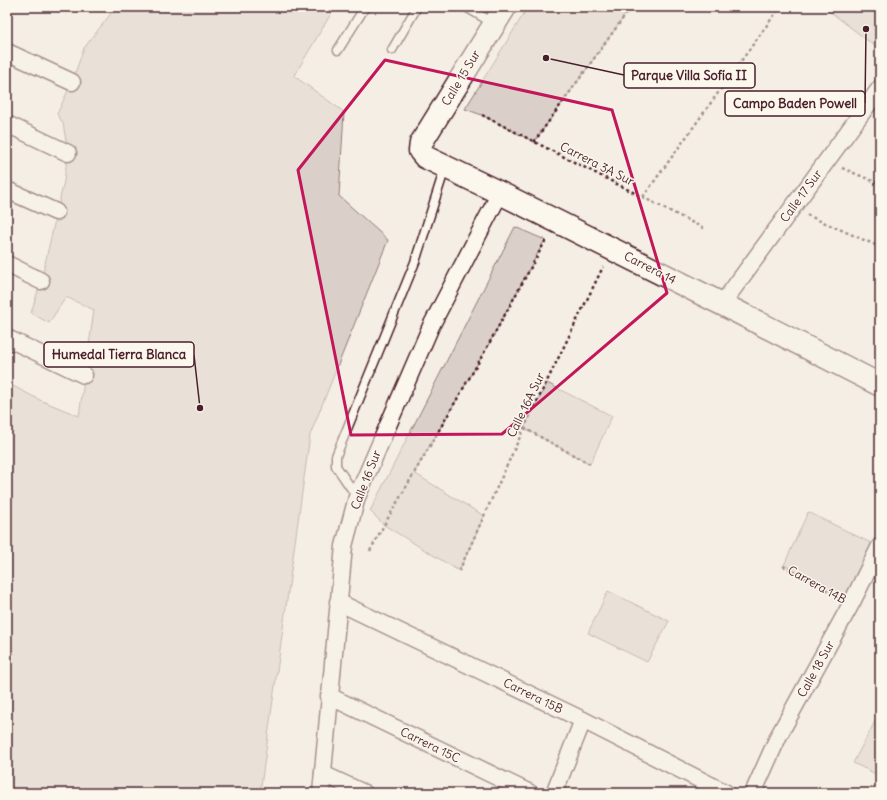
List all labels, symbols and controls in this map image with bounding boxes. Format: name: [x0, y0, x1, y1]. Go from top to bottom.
street label: Calle 15 Sur: [438, 47, 483, 108]
callout: Parque Villa Sofía II: [624, 63, 755, 88]
text: Parque Villa Sofía II: [631, 67, 747, 84]
callout: Campo Baden Powell: [725, 91, 865, 116]
text: Campo Baden Powell: [733, 95, 857, 112]
street label: Carrera 3A Sur: [558, 138, 637, 189]
street label: Calle 17 Sur: [776, 166, 825, 225]
street label: Carrera 14: [622, 248, 679, 287]
callout: Humedal Tierra Blanca: [44, 342, 194, 367]
text: Humedal Tierra Blanca: [52, 346, 187, 363]
street label: Calle 16A Sur: [503, 370, 548, 440]
street label: Calle 16 Sur: [347, 448, 384, 512]
street label: Carrera 14B: [785, 562, 849, 607]
street label: Calle 18 Sur: [794, 638, 837, 700]
street label: Carrera 15B: [501, 675, 566, 716]
street label: Carrera 15C: [398, 724, 463, 765]

